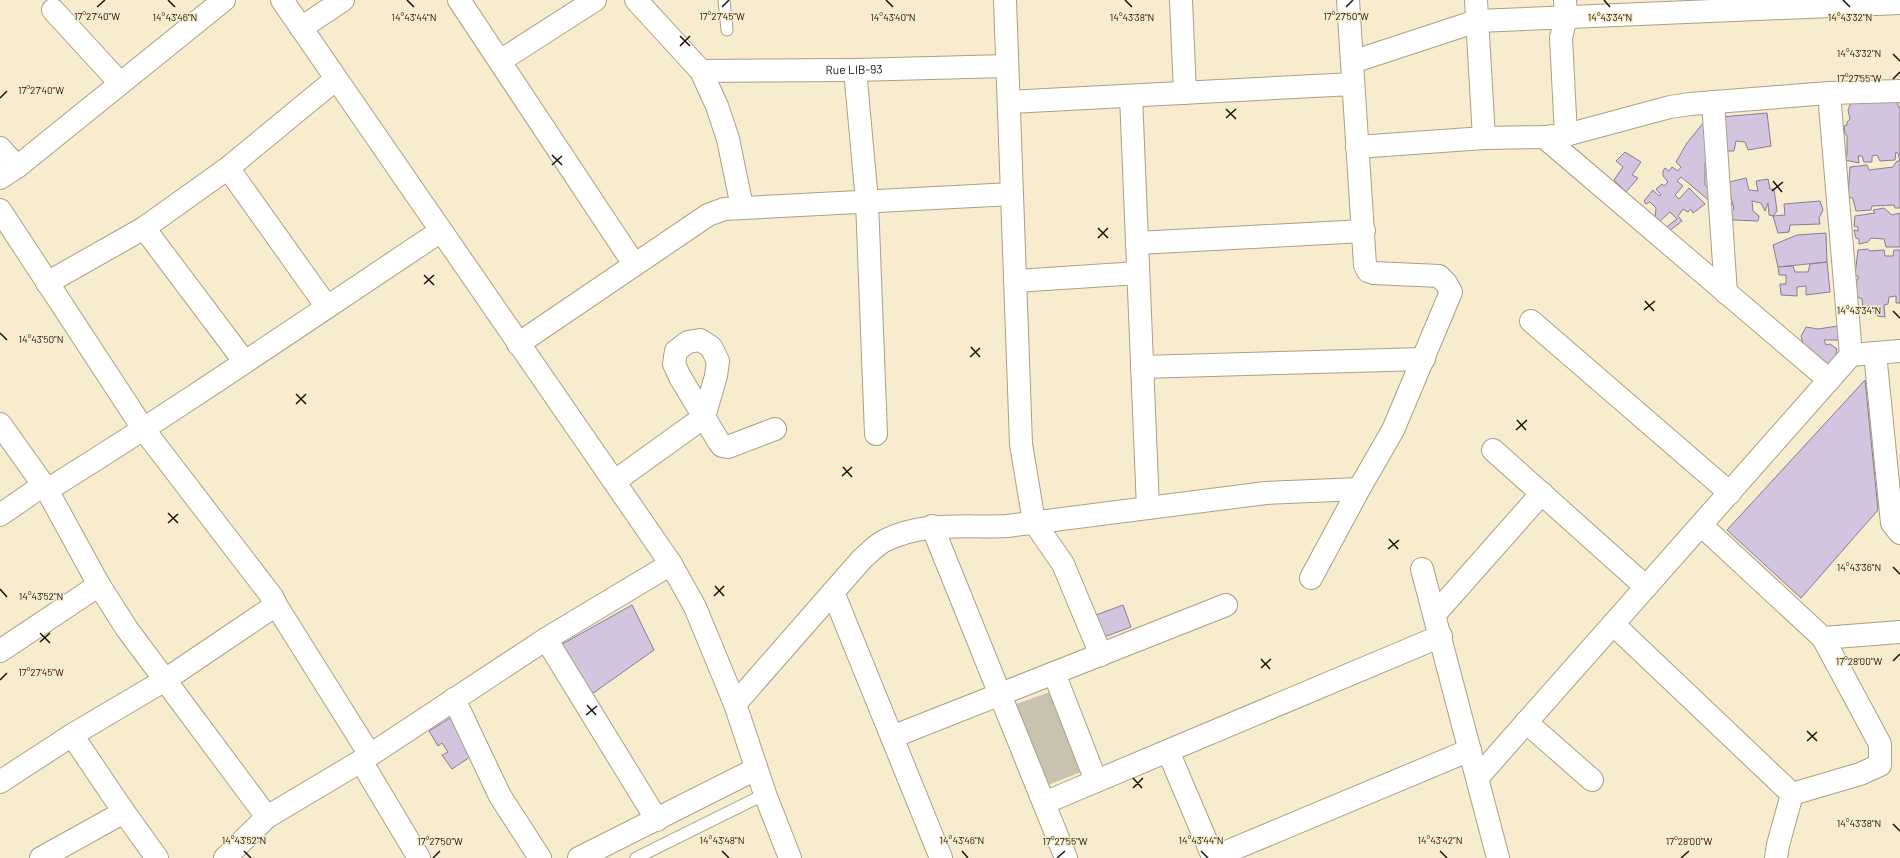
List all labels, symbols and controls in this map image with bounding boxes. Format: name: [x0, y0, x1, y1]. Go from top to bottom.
text: 17°27'40"W: [74, 10, 120, 22]
text: 17°27'45"W: [699, 10, 745, 22]
text: 17°27'50"W: [1323, 10, 1369, 22]
text: 14°43'46"N: [153, 11, 197, 23]
text: 14°43'44"N: [392, 11, 436, 23]
text: 14°43'40"N: [870, 11, 916, 23]
text: 14°43'38"N: [1110, 11, 1154, 23]
text: 14°43'34"N: [1588, 11, 1632, 23]
text: 14°43'32"N: [1828, 11, 1872, 23]
text: 14°43'32"N: [1837, 47, 1881, 59]
street label: Rue LIB-93: [825, 61, 883, 76]
text: 17°27'55"W: [1836, 72, 1882, 84]
text: 17°27'40"W: [18, 84, 64, 96]
text: 14°43'34"N: [1837, 304, 1881, 316]
text: 14°43'50"N: [19, 333, 63, 345]
text: 14°43'36"N: [1837, 561, 1881, 573]
text: 14°43'52"N: [19, 590, 63, 602]
text: 17°28'00"W: [1836, 655, 1883, 667]
text: 17°27'45"W: [18, 666, 64, 678]
text: 14°43'38"N: [1837, 817, 1881, 829]
text: 14°43'52"N: [222, 834, 266, 846]
text: 14°43'48"N: [700, 834, 744, 846]
text: 14°43'46"N: [940, 834, 984, 846]
text: 14°43'44"N: [1179, 834, 1223, 846]
text: 14°43'42"N: [1418, 834, 1462, 846]
text: 17°27'50"W: [417, 835, 463, 847]
text: 17°27'55"W: [1042, 835, 1088, 847]
text: 17°28'00"W: [1666, 835, 1713, 847]

